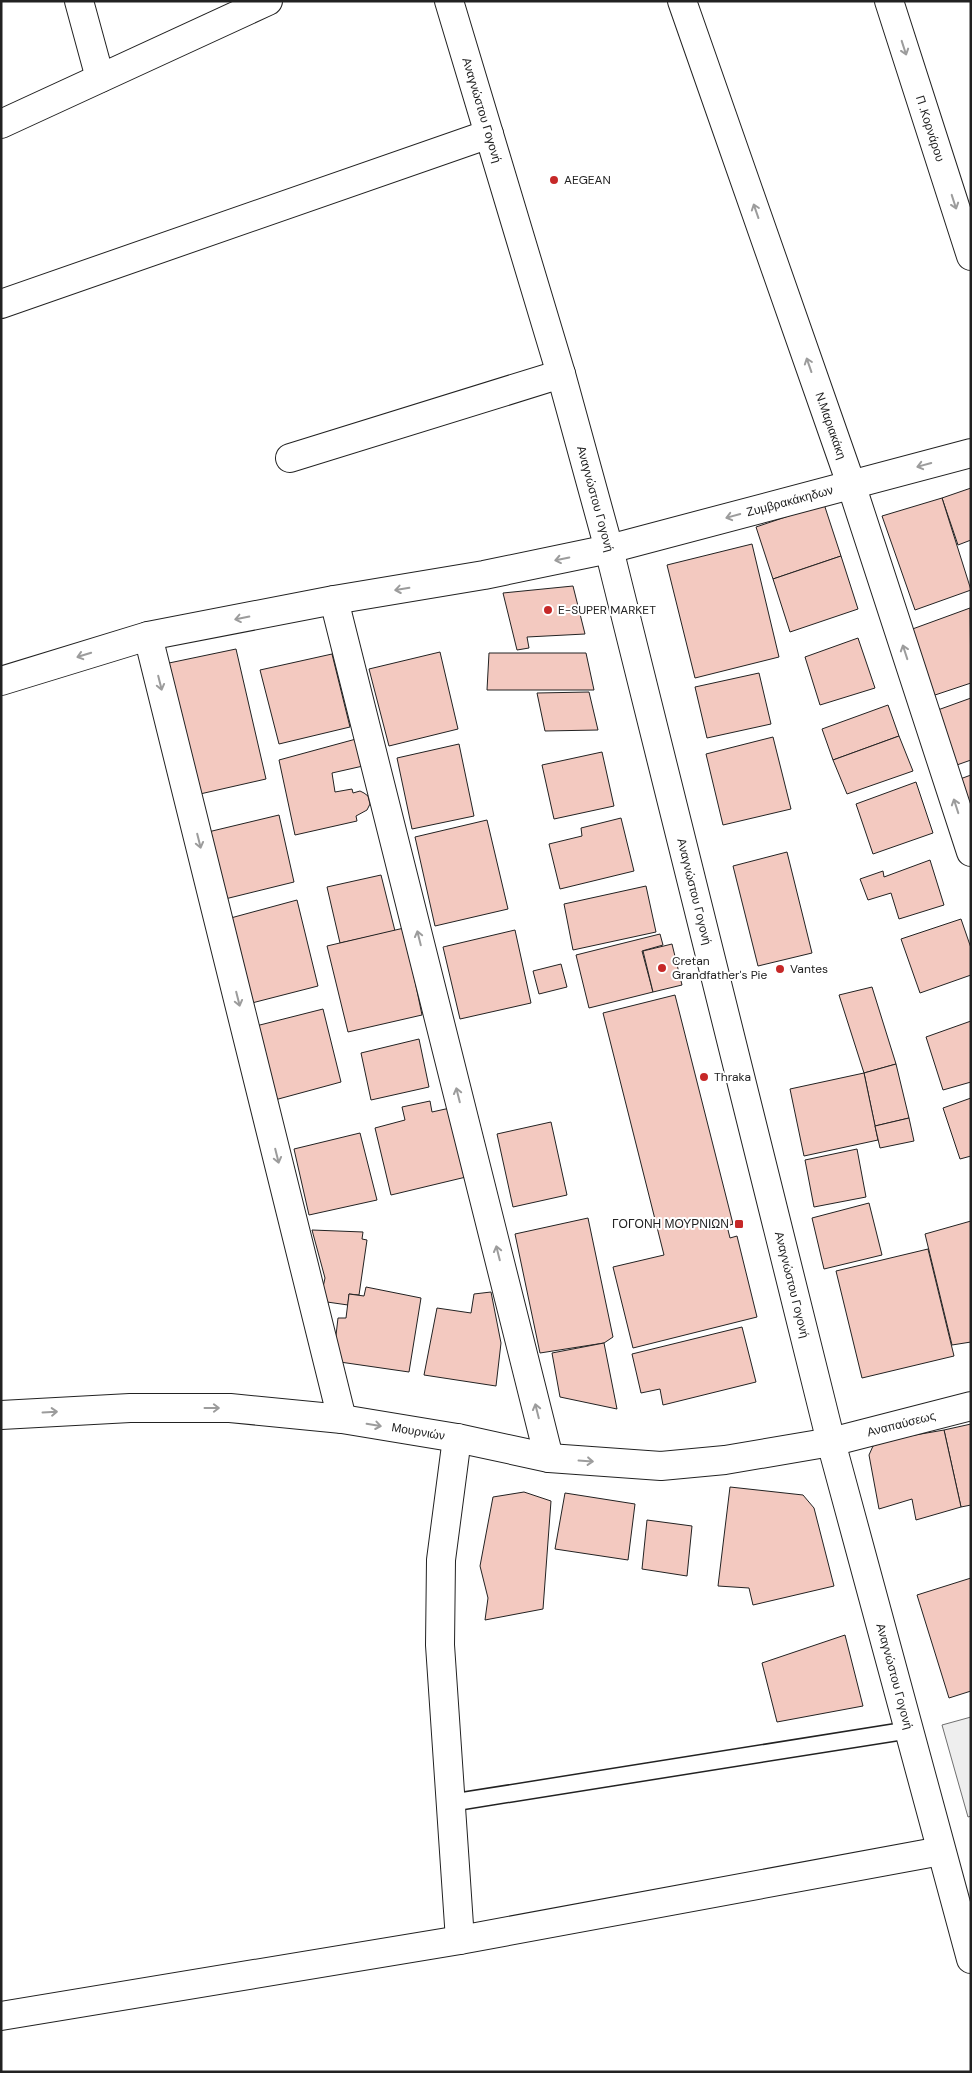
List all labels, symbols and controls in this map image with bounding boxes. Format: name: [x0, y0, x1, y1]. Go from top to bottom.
one-way arrow: [900, 39, 909, 55]
street label: Αναγνώστου Γογονή: [458, 56, 505, 165]
street label: Π .Κορνάρου: [912, 93, 948, 164]
place label: AEGEAN: [564, 172, 611, 188]
marker: AEGEAN: [548, 174, 560, 186]
one-way arrow: [949, 194, 959, 210]
one-way arrow: [751, 204, 760, 220]
one-way arrow: [804, 358, 813, 373]
street label: Ν.Μαριακάκη: [812, 390, 850, 461]
street label: Αναγνώστου Γογονή: [573, 444, 617, 554]
one-way arrow: [916, 461, 932, 470]
street label: Ζυμβρακάκηδων: [745, 482, 835, 520]
one-way arrow: [725, 511, 741, 521]
one-way arrow: [554, 555, 570, 564]
one-way arrow: [394, 584, 410, 594]
place label: E-SUPER MARKET: [558, 602, 656, 618]
marker: E-SUPER MARKET: [542, 604, 554, 616]
one-way arrow: [235, 613, 251, 623]
one-way arrow: [900, 644, 910, 660]
one-way arrow: [77, 651, 93, 661]
one-way arrow: [156, 675, 165, 691]
one-way arrow: [950, 798, 960, 814]
one-way arrow: [195, 832, 204, 848]
street label: Αναγνώστου Γογονή: [673, 837, 715, 947]
one-way arrow: [414, 930, 423, 946]
place label: Cretan Grandfather's Pie: [672, 953, 768, 983]
place label: Vantes: [790, 961, 828, 977]
marker: Cretan Grandfather's Pie: [656, 962, 668, 974]
marker: Vantes: [774, 963, 786, 975]
one-way arrow: [234, 990, 243, 1006]
place label: Thraka: [714, 1069, 751, 1085]
marker: Thraka: [698, 1071, 710, 1083]
one-way arrow: [453, 1088, 462, 1104]
one-way arrow: [273, 1148, 282, 1164]
place label: ΓΟΓΟΝΗ ΜΟΥΡΝΙΩΝ: [612, 1216, 729, 1232]
marker: ΓΟΓΟΝΗ ΜΟΥΡΝΙΩΝ: [733, 1218, 745, 1230]
street label: Αναγνώστου Γογονή: [771, 1230, 813, 1340]
one-way arrow: [493, 1245, 502, 1261]
one-way arrow: [204, 1403, 220, 1413]
one-way arrow: [532, 1403, 541, 1419]
street label: Αναπαύσεως: [865, 1407, 937, 1440]
one-way arrow: [42, 1408, 58, 1417]
street label: Μουρνιών: [390, 1419, 446, 1444]
one-way arrow: [365, 1420, 381, 1430]
one-way arrow: [577, 1456, 593, 1465]
street label: Αναγνώστου Γογονή: [872, 1622, 916, 1731]

